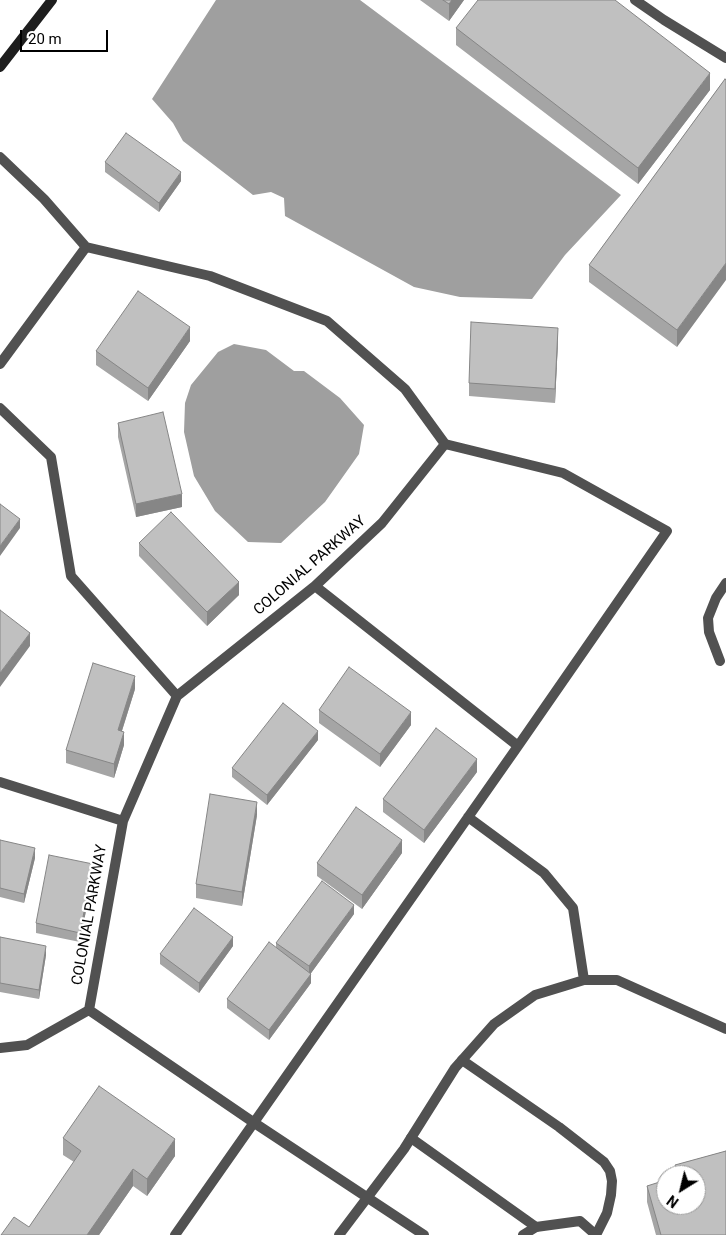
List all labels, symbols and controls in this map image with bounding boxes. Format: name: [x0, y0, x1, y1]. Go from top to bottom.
scale bar: [22, 20, 110, 52]
text: 20 m: [28, 30, 62, 48]
street label: COLONIAL PARKWAY: [250, 512, 370, 620]
street label: COLONIAL PARKWAY: [69, 843, 111, 987]
north arrow: [656, 1165, 706, 1215]
text: N: [664, 1192, 681, 1211]

